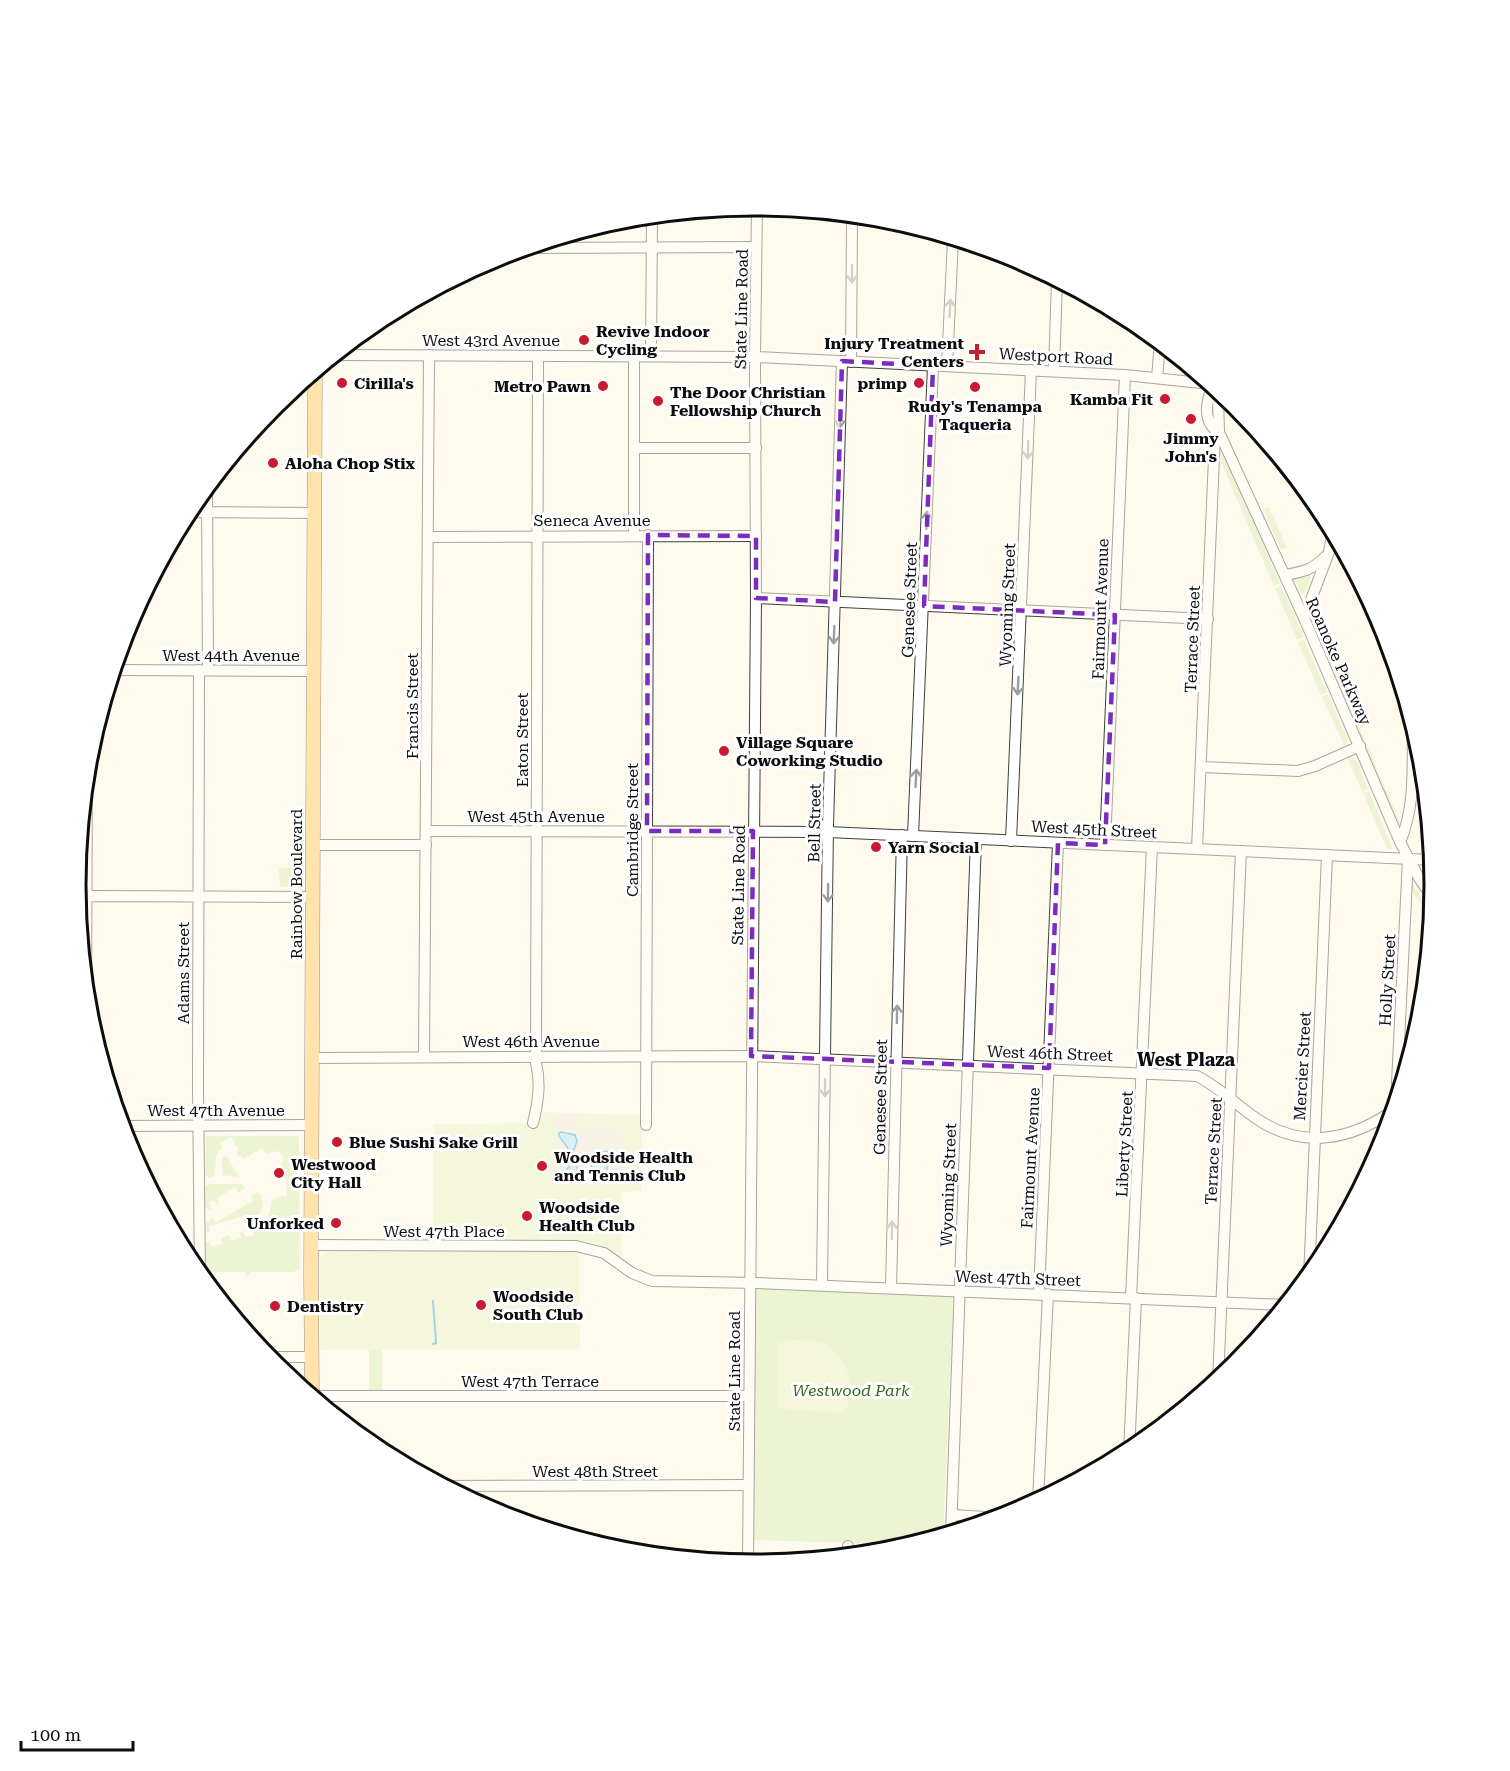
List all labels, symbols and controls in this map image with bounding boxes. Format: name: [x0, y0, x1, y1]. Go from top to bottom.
street label: State Line Road: [731, 249, 752, 369]
one-way arrow: [846, 263, 858, 283]
one-way arrow: [944, 298, 955, 318]
place label: Revive Indoor Cycling: [596, 322, 710, 359]
street label: West 43rd Avenue: [422, 331, 560, 350]
marker: Revive Indoor Cycling: [577, 333, 591, 347]
place label: Injury Treatment Centers: [824, 334, 964, 371]
marker: Injury Treatment Centers: [968, 343, 986, 361]
street label: Westport Road: [998, 344, 1114, 369]
place label: Cirilla's: [354, 374, 414, 393]
place label: primp: [857, 374, 907, 393]
marker: Cirilla's: [335, 376, 349, 390]
marker: primp: [912, 376, 926, 390]
place label: Metro Pawn: [494, 377, 591, 396]
marker: Metro Pawn: [596, 379, 610, 393]
marker: Rudy's Tenampa Taqueria: [968, 380, 982, 394]
place label: The Door Christian Fellowship Church: [670, 383, 826, 420]
place label: Kamba Fit: [1070, 390, 1153, 409]
marker: Kamba Fit: [1158, 392, 1172, 406]
marker: The Door Christian Fellowship Church: [651, 394, 665, 408]
place label: Rudy's Tenampa Taqueria: [908, 397, 1043, 434]
one-way arrow: [834, 409, 846, 429]
marker: Jimmy John's: [1184, 412, 1198, 426]
place label: Jimmy John's: [1163, 429, 1219, 466]
one-way arrow: [1022, 439, 1034, 459]
place label: Aloha Chop Stix: [285, 454, 416, 473]
marker: Aloha Chop Stix: [266, 456, 280, 470]
one-way arrow: [922, 510, 933, 530]
street label: Seneca Avenue: [533, 511, 651, 530]
street label: Fairmount Avenue: [1089, 538, 1112, 680]
street label: Genesee Street: [898, 542, 921, 658]
street label: Wyoming Street: [996, 543, 1019, 667]
street label: Terrace Street: [1181, 585, 1204, 693]
street label: Roanoke Parkway: [1302, 594, 1375, 728]
one-way arrow: [828, 625, 839, 645]
street label: West 44th Avenue: [162, 646, 300, 665]
street label: Francis Street: [403, 653, 422, 759]
one-way arrow: [1013, 676, 1024, 696]
street label: Eaton Street: [513, 693, 532, 787]
place label: Village Square Coworking Studio: [736, 733, 883, 770]
marker: Village Square Coworking Studio: [717, 744, 731, 758]
street label: Cambridge Street: [623, 763, 642, 897]
one-way arrow: [911, 768, 922, 788]
street label: Bell Street: [804, 783, 825, 863]
street label: West 45th Avenue: [467, 807, 605, 826]
street label: Rainbow Boulevard: [287, 809, 306, 959]
street label: West 45th Street: [1030, 817, 1157, 842]
street label: State Line Road: [728, 825, 749, 945]
place label: Yarn Social: [888, 838, 980, 857]
marker: Yarn Social: [869, 840, 883, 854]
one-way arrow: [822, 883, 834, 903]
street label: Adams Street: [174, 922, 193, 1024]
street label: Holly Street: [1376, 933, 1399, 1027]
one-way arrow: [892, 1004, 903, 1024]
street label: Mercier Street: [1290, 1011, 1315, 1121]
street label: West 46th Avenue: [462, 1032, 600, 1051]
street label: Genesee Street: [870, 1039, 891, 1155]
street label: West 46th Street: [987, 1042, 1113, 1065]
district label: West Plaza: [1137, 1049, 1236, 1070]
one-way arrow: [820, 1078, 831, 1098]
street label: Fairmount Avenue: [1017, 1087, 1044, 1229]
street label: Liberty Street: [1112, 1090, 1137, 1198]
street label: Terrace Street: [1201, 1097, 1226, 1205]
street label: West 47th Avenue: [147, 1101, 285, 1120]
street label: Wyoming Street: [937, 1123, 960, 1247]
place label: Blue Sushi Sake Grill: [349, 1133, 519, 1152]
marker: Blue Sushi Sake Grill: [330, 1135, 344, 1149]
place label: Woodside Health and Tennis Club: [554, 1148, 693, 1185]
place label: Westwood City Hall: [291, 1155, 376, 1192]
marker: Woodside Health and Tennis Club: [535, 1159, 549, 1173]
marker: Westwood City Hall: [272, 1166, 286, 1180]
place label: Woodside Health Club: [539, 1198, 635, 1235]
marker: Woodside Health Club: [520, 1209, 534, 1223]
place label: Unforked: [247, 1214, 324, 1233]
marker: Unforked: [329, 1216, 343, 1230]
one-way arrow: [887, 1220, 898, 1240]
street label: West 47th Place: [383, 1222, 505, 1241]
street label: West 47th Street: [955, 1267, 1081, 1290]
place label: Woodside South Club: [493, 1287, 584, 1324]
place label: Dentistry: [287, 1297, 364, 1316]
marker: Woodside South Club: [474, 1298, 488, 1312]
marker: Dentistry: [268, 1299, 282, 1313]
street label: State Line Road: [725, 1311, 744, 1431]
street label: West 47th Terrace: [461, 1372, 599, 1391]
park label: Westwood Park: [792, 1381, 910, 1400]
street label: West 48th Street: [532, 1462, 658, 1481]
scale bar: [21, 1714, 134, 1752]
text: 100 m: [30, 1724, 81, 1745]

